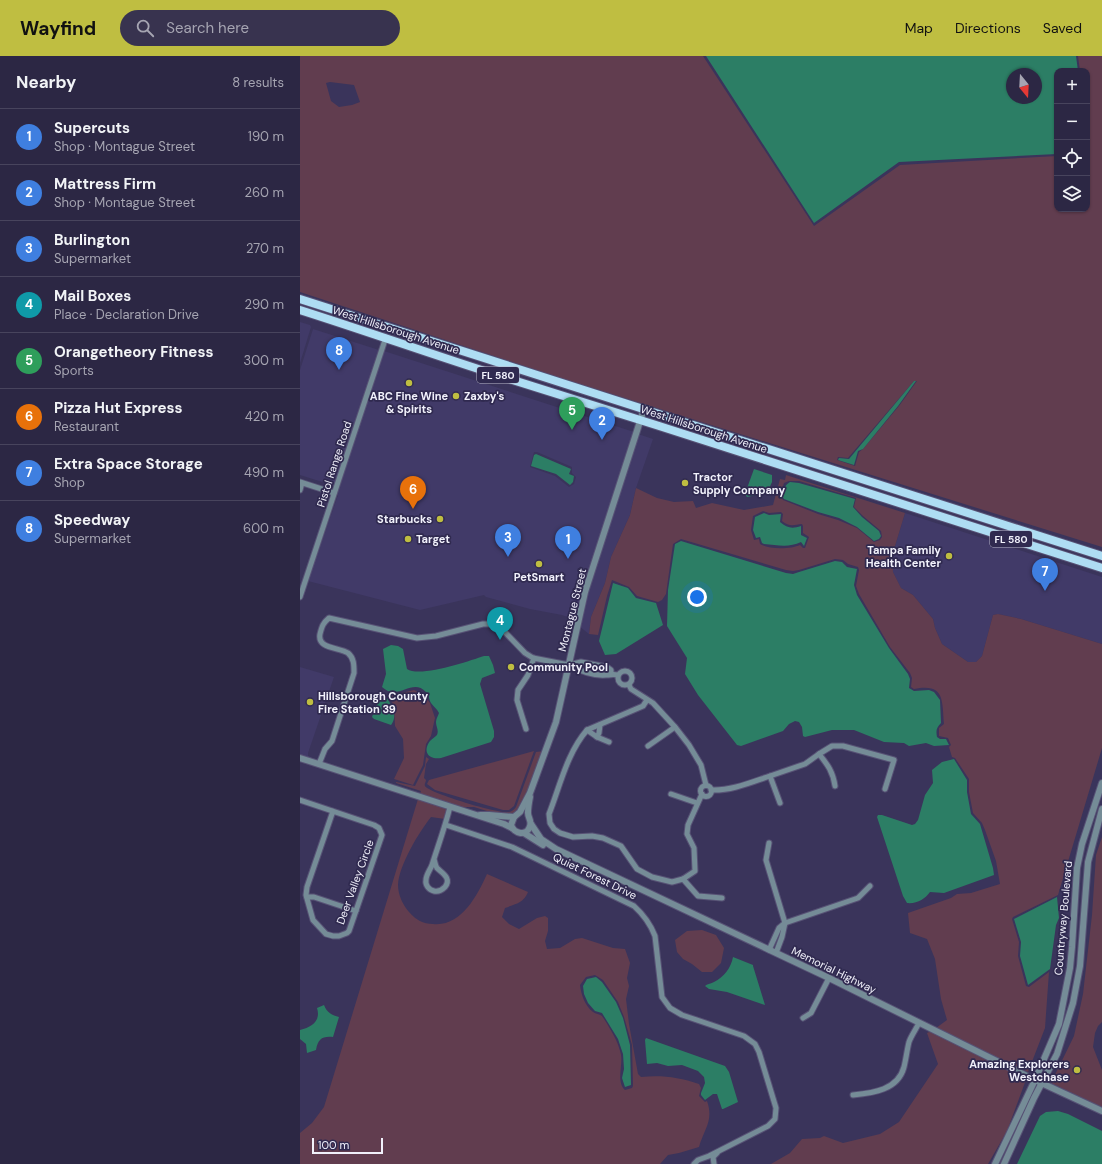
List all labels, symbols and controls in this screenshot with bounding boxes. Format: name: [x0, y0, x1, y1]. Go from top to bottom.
search box: [120, 10, 400, 46]
text: Wayfind: [20, 16, 96, 41]
icon: search: [134, 17, 156, 39]
text: Search here: [166, 18, 249, 38]
text: Map: [905, 19, 933, 37]
text: Directions: [955, 19, 1021, 37]
text: Saved: [1043, 19, 1082, 37]
north arrow: [1006, 68, 1042, 104]
map controls: [1054, 68, 1090, 212]
button: +: [1054, 68, 1090, 104]
text: Nearby: [16, 71, 76, 93]
text: 8 results: [232, 74, 284, 91]
button: −: [1054, 104, 1090, 140]
text: Supercuts: [54, 118, 130, 138]
text: 1: [27, 128, 31, 145]
text: 190 m: [248, 128, 284, 145]
text: Shop · Montague Street: [54, 138, 195, 155]
button: locate: [1054, 140, 1090, 176]
text: Mattress Firm: [54, 174, 156, 194]
button: layers: [1054, 176, 1090, 212]
text: 2: [25, 184, 33, 201]
text: 260 m: [244, 184, 284, 201]
text: Shop · Montague Street: [54, 194, 195, 211]
text: Burlington: [54, 230, 130, 250]
text: 3: [25, 240, 33, 257]
text: 270 m: [246, 240, 284, 257]
text: Supermarket: [54, 250, 131, 267]
text: Mail Boxes: [54, 286, 131, 306]
text: 4: [25, 296, 33, 313]
text: 290 m: [245, 296, 284, 313]
street label: West Hillsborough Avenue: [331, 303, 461, 357]
text: Place · Declaration Drive: [54, 306, 199, 323]
pin: 8: [326, 337, 352, 370]
text: Orangetheory Fitness: [54, 342, 213, 362]
text: 5: [25, 352, 33, 369]
text: 300 m: [243, 352, 284, 369]
text: Sports: [54, 362, 94, 379]
road number: FL 580: [477, 367, 519, 383]
marker: ABC Fine Wine & Spirits: [404, 378, 414, 388]
place label: ABC Fine Wine & Spirits: [370, 389, 449, 416]
place label: Zaxby's: [464, 389, 505, 403]
marker: Zaxby's: [451, 391, 461, 401]
pin: 5: [559, 397, 585, 430]
text: Pizza Hut Express: [54, 398, 182, 418]
street label: West Hillsborough Avenue: [639, 402, 769, 456]
pin: 2: [589, 407, 615, 440]
text: 6: [25, 408, 33, 425]
text: 420 m: [245, 408, 284, 425]
text: Restaurant: [54, 418, 119, 435]
street label: Pistol Range Road: [313, 419, 355, 509]
text: Extra Space Storage: [54, 454, 203, 474]
text: 7: [26, 464, 32, 481]
text: 490 m: [244, 464, 284, 481]
place label: Tractor Supply Company: [693, 470, 785, 497]
text: Shop: [54, 474, 85, 491]
pin: 6: [400, 476, 426, 509]
marker: Tractor Supply Company: [680, 478, 690, 488]
text: Speedway: [54, 510, 130, 530]
place label: Starbucks: [377, 512, 432, 526]
marker: Starbucks: [435, 514, 445, 524]
text: 8: [25, 520, 33, 537]
text: 600 m: [243, 520, 284, 537]
pin: 3: [495, 524, 521, 557]
pin: 1: [555, 526, 581, 559]
text: Supermarket: [54, 530, 131, 547]
road number: FL 580: [990, 531, 1032, 547]
place label: Target: [416, 532, 450, 546]
marker: Target: [403, 534, 413, 544]
place label: Tampa Family Health Center: [866, 543, 941, 570]
marker: Tampa Family Health Center: [944, 551, 954, 561]
pin: 7: [1032, 558, 1058, 591]
marker: PetSmart: [534, 559, 544, 569]
street label: Montague Street: [555, 567, 589, 653]
place label: PetSmart: [514, 570, 564, 584]
your location: [687, 587, 707, 607]
pin: 4: [487, 607, 513, 640]
place label: Community Pool: [519, 660, 608, 674]
marker: Community Pool: [506, 662, 516, 672]
place label: Hillsborough County Fire Station 39: [318, 689, 428, 716]
marker: Hillsborough County Fire Station 39: [305, 697, 315, 707]
street label: Deer Valley Circle: [333, 838, 377, 926]
street label: Quiet Forest Drive: [551, 850, 639, 902]
street label: Countryway Boulevard: [1051, 860, 1075, 976]
street label: Memorial Highway: [789, 943, 879, 997]
place label: Amazing Explorers Westchase: [969, 1057, 1069, 1084]
marker: Amazing Explorers Westchase: [1072, 1065, 1082, 1075]
scale bar: [312, 1136, 383, 1155]
text: 100 m: [318, 1138, 349, 1152]

